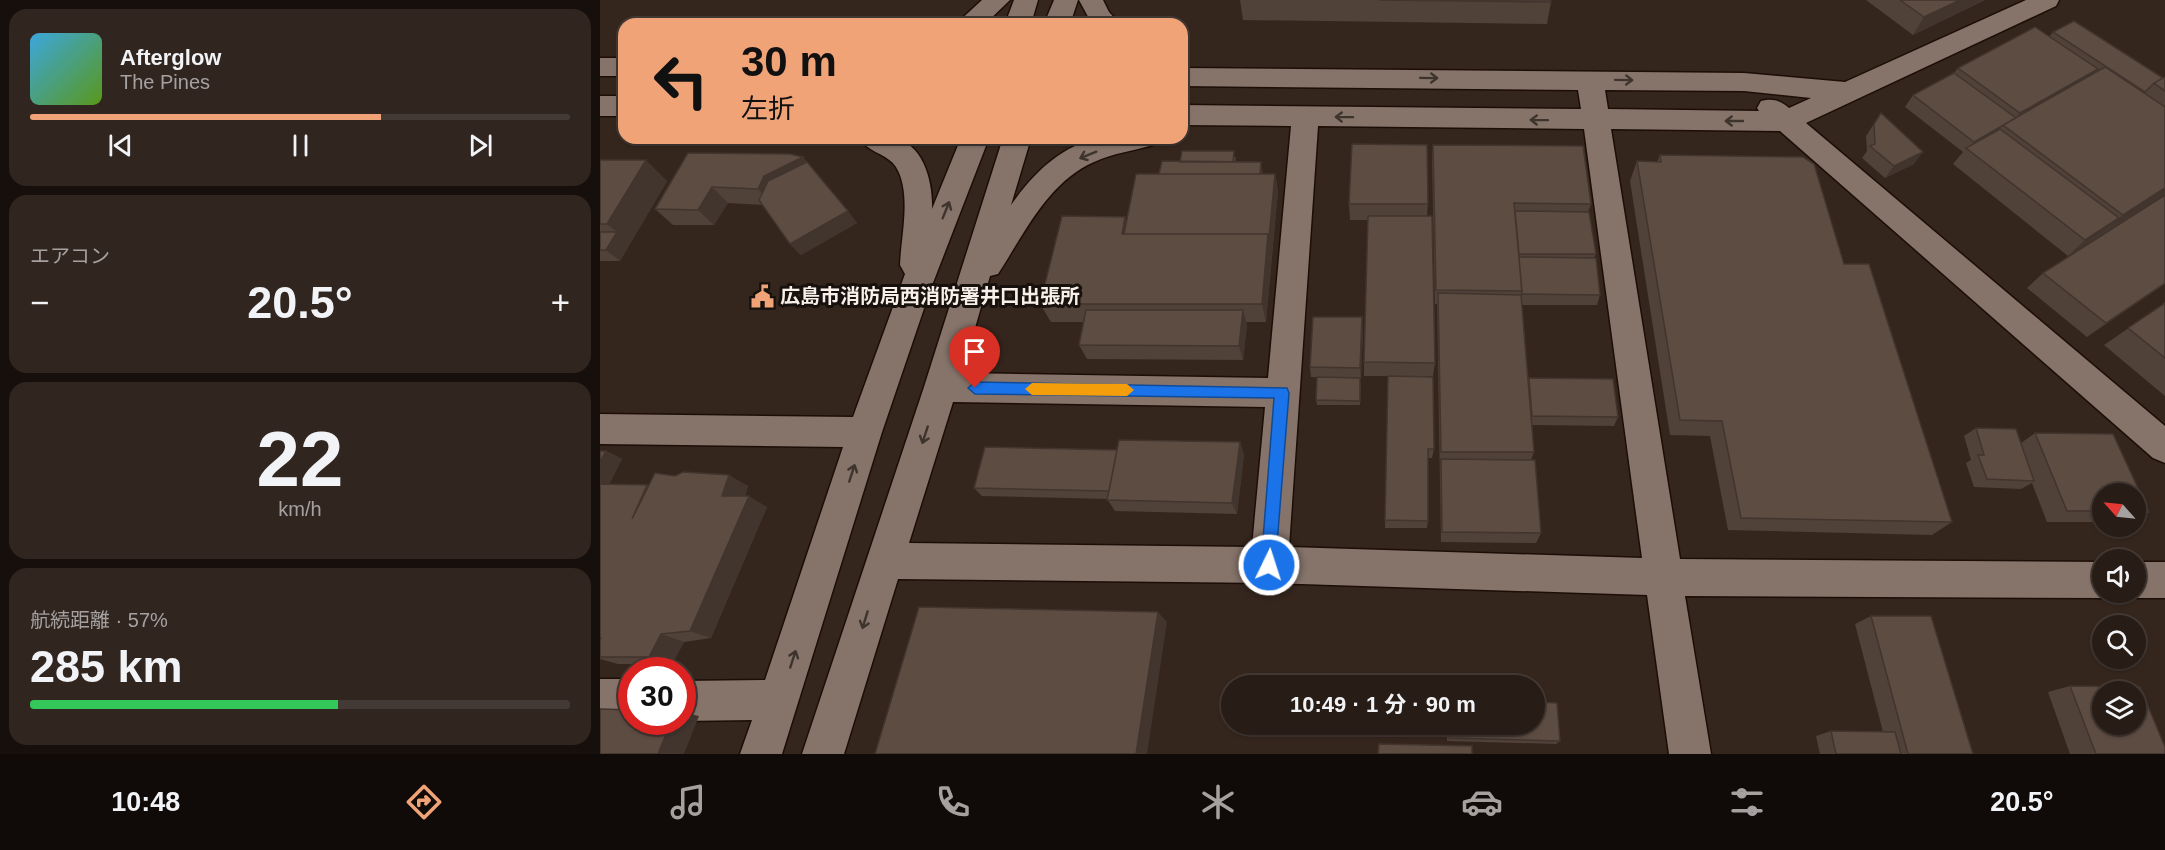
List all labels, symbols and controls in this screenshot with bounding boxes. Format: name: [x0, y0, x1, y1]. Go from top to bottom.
text: 30 m: [741, 38, 837, 85]
icon: left: [642, 42, 720, 120]
text: Afterglow: [120, 45, 221, 70]
text: The Pines: [120, 71, 210, 93]
one-way arrow: [1419, 72, 1439, 84]
one-way arrow: [1614, 74, 1634, 86]
text: 左折: [741, 94, 795, 124]
one-way arrow: [1335, 112, 1355, 123]
one-way arrow: [1530, 114, 1550, 126]
one-way arrow: [1725, 115, 1745, 127]
icon: previous: [104, 129, 137, 162]
icon: pause: [284, 129, 317, 162]
icon: next: [464, 129, 497, 162]
one-way arrow: [1079, 150, 1097, 161]
one-way arrow: [941, 202, 952, 220]
text: エアコン: [30, 245, 110, 267]
text: 20.5°: [247, 277, 353, 328]
public building icon: 広島市消防局西消防署井口出張所: [749, 283, 775, 309]
text: −: [30, 284, 49, 321]
text: +: [551, 284, 570, 321]
place label: 広島市消防局西消防署井口出張所: [780, 285, 1080, 307]
pin: [949, 326, 1000, 388]
icon: arrive: [958, 335, 991, 368]
text: 22: [257, 415, 343, 503]
one-way arrow: [919, 425, 930, 444]
one-way arrow: [847, 464, 858, 483]
north arrow: [2092, 483, 2146, 537]
map controls: [2092, 483, 2146, 735]
text: km/h: [278, 498, 322, 520]
position arrow: [1237, 533, 1301, 597]
button: sound: [2092, 549, 2146, 603]
text: 航続距離 · 57%: [30, 609, 168, 631]
one-way arrow: [859, 610, 870, 629]
button: search: [2092, 615, 2146, 669]
text: 285 km: [30, 641, 183, 692]
one-way arrow: [788, 650, 799, 669]
speed limit sign: 30: [618, 657, 696, 735]
button: layers: [2092, 681, 2146, 735]
text: 10:49 · 1 分 · 90 m: [1290, 692, 1476, 717]
icon: directions: [403, 781, 445, 823]
icon: music: [667, 781, 709, 823]
icon: phone: [932, 781, 974, 823]
icon: climate: [1197, 781, 1239, 823]
icon: car: [1461, 781, 1503, 823]
icon: filters: [1726, 781, 1768, 823]
text: 10:48: [111, 787, 180, 817]
text: 20.5°: [1990, 787, 2054, 817]

